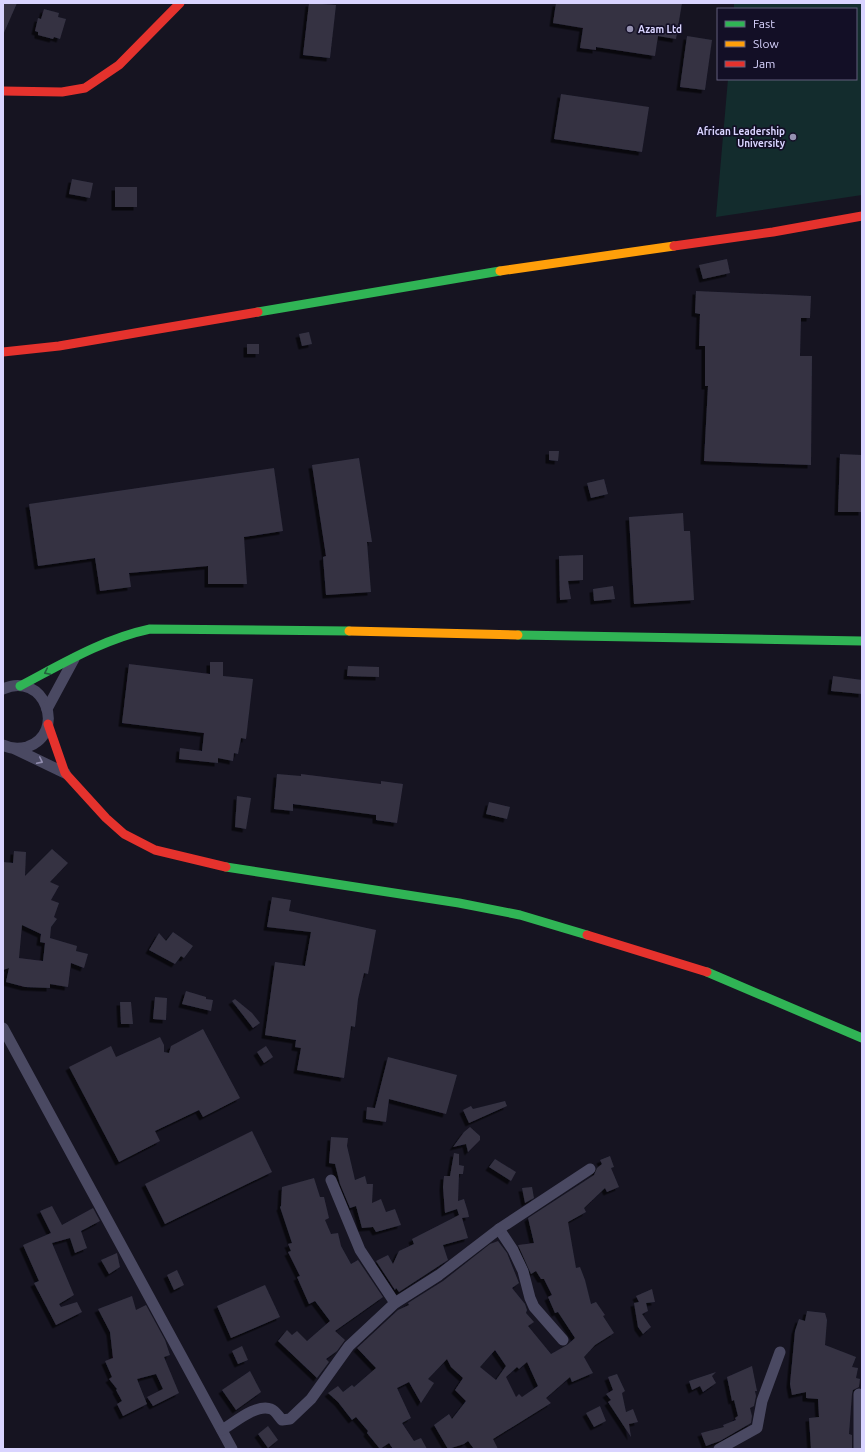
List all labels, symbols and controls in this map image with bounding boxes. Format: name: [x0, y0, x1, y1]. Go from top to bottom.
legend: [717, 8, 857, 80]
text: Fast: [753, 17, 775, 30]
marker: Azam Ltd: [625, 24, 635, 34]
place label: Azam Ltd: [638, 24, 682, 35]
text: Slow: [753, 37, 779, 50]
text: Jam: [753, 57, 775, 70]
place label: African Leadership University: [697, 126, 786, 149]
marker: African Leadership University: [788, 132, 798, 142]
one-way arrow: [44, 668, 51, 675]
one-way arrow: [35, 756, 43, 764]

